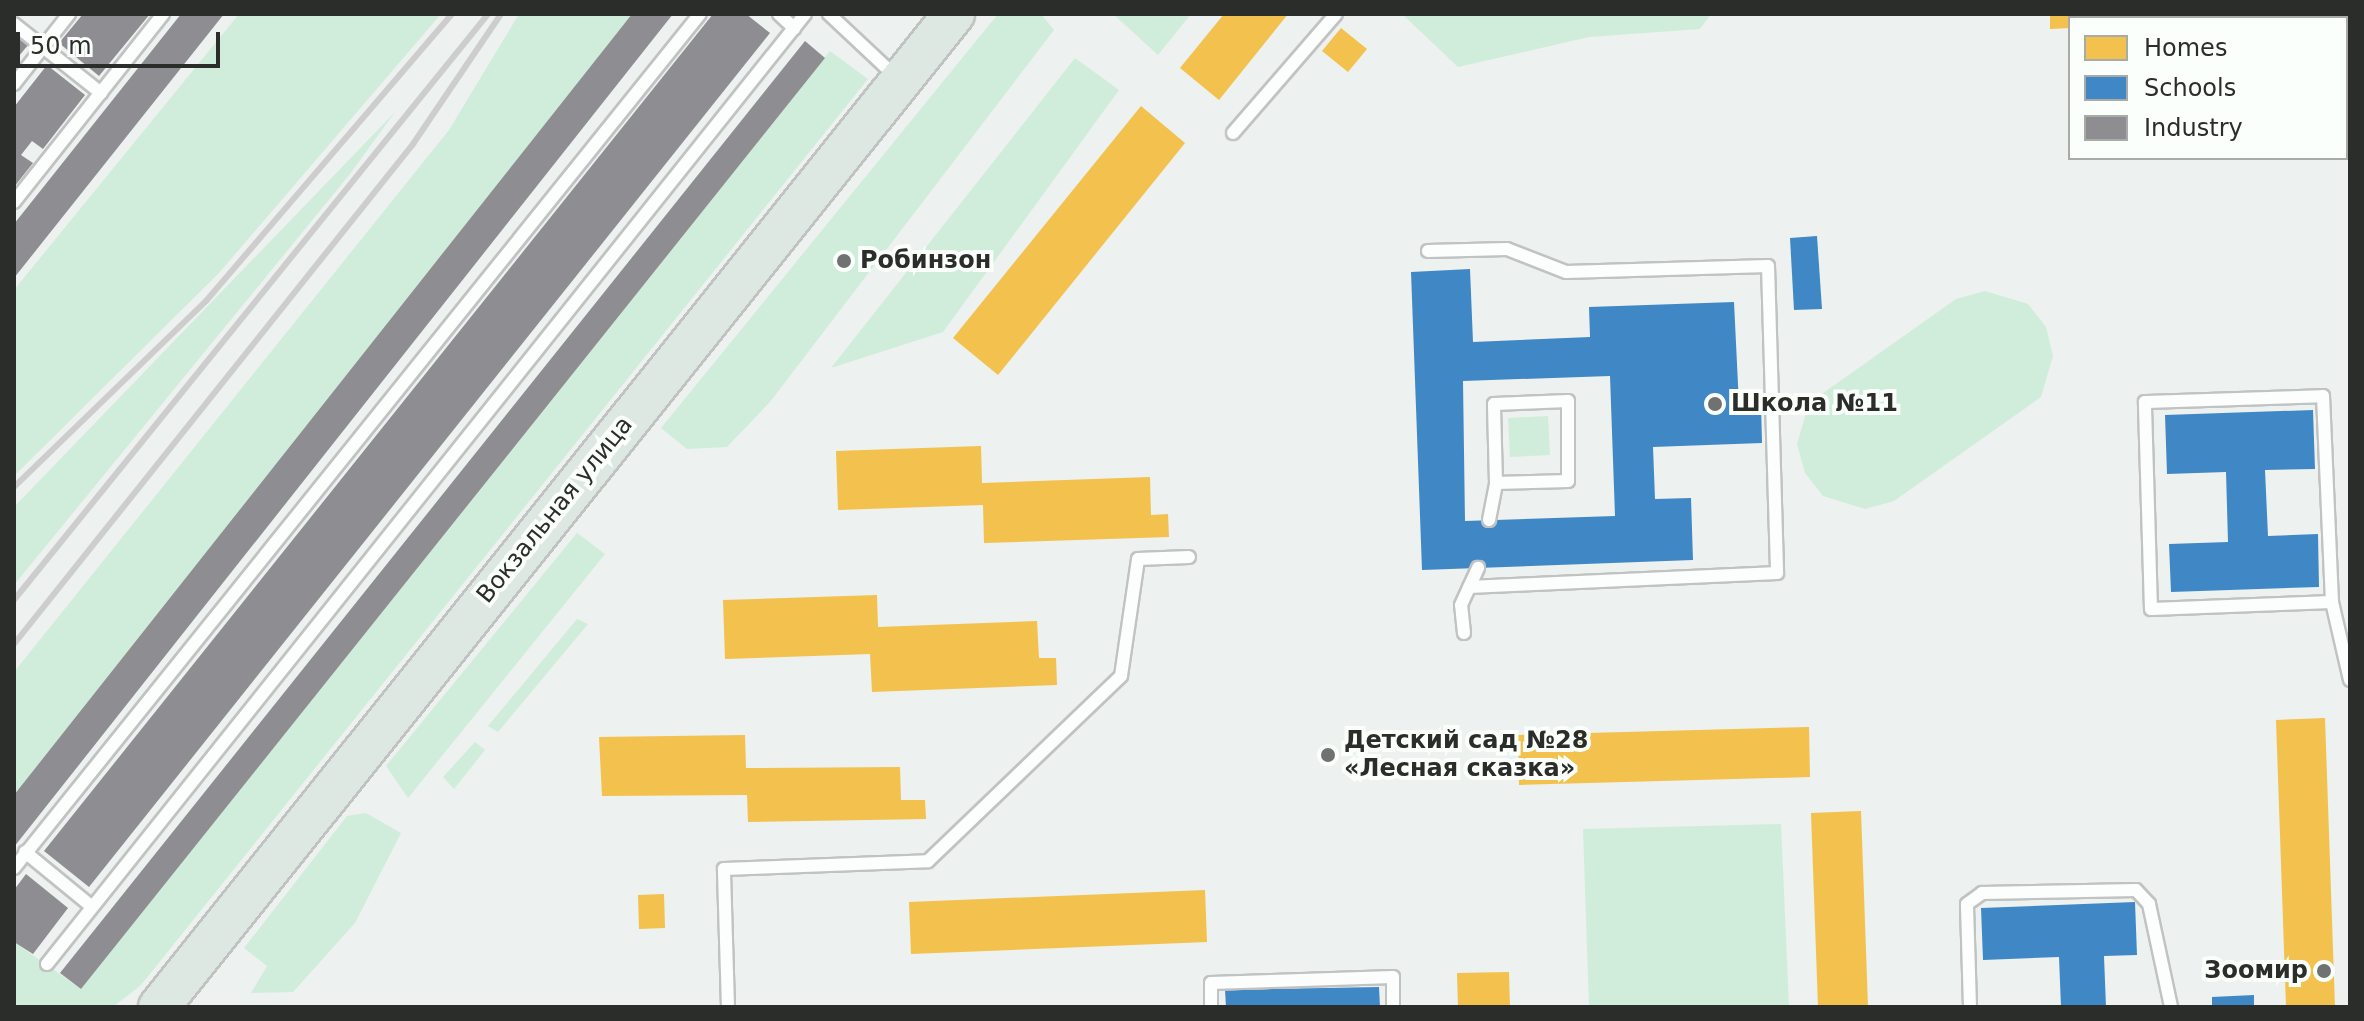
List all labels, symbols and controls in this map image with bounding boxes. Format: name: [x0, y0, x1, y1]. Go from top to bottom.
scale bar: [20, 16, 224, 66]
legend: [2068, 16, 2348, 160]
text: 50 m: [30, 32, 92, 60]
text: Homes: [2144, 34, 2227, 62]
text: Schools: [2144, 74, 2236, 102]
text: Industry: [2144, 114, 2243, 142]
place label: Робинзон: [860, 247, 991, 275]
marker: Робинзон: [835, 252, 853, 270]
place label: Школа №11: [1731, 390, 1898, 418]
marker: Школа №11: [1706, 395, 1724, 413]
street label: Вокзальная улица: [471, 411, 639, 609]
place label: Детский сад №28 «Лесная сказка»: [1344, 727, 1588, 783]
marker: Детский сад №28 «Лесная сказка»: [1319, 746, 1337, 764]
place label: Зоомир: [2204, 957, 2308, 985]
marker: Зоомир: [2315, 962, 2333, 980]

